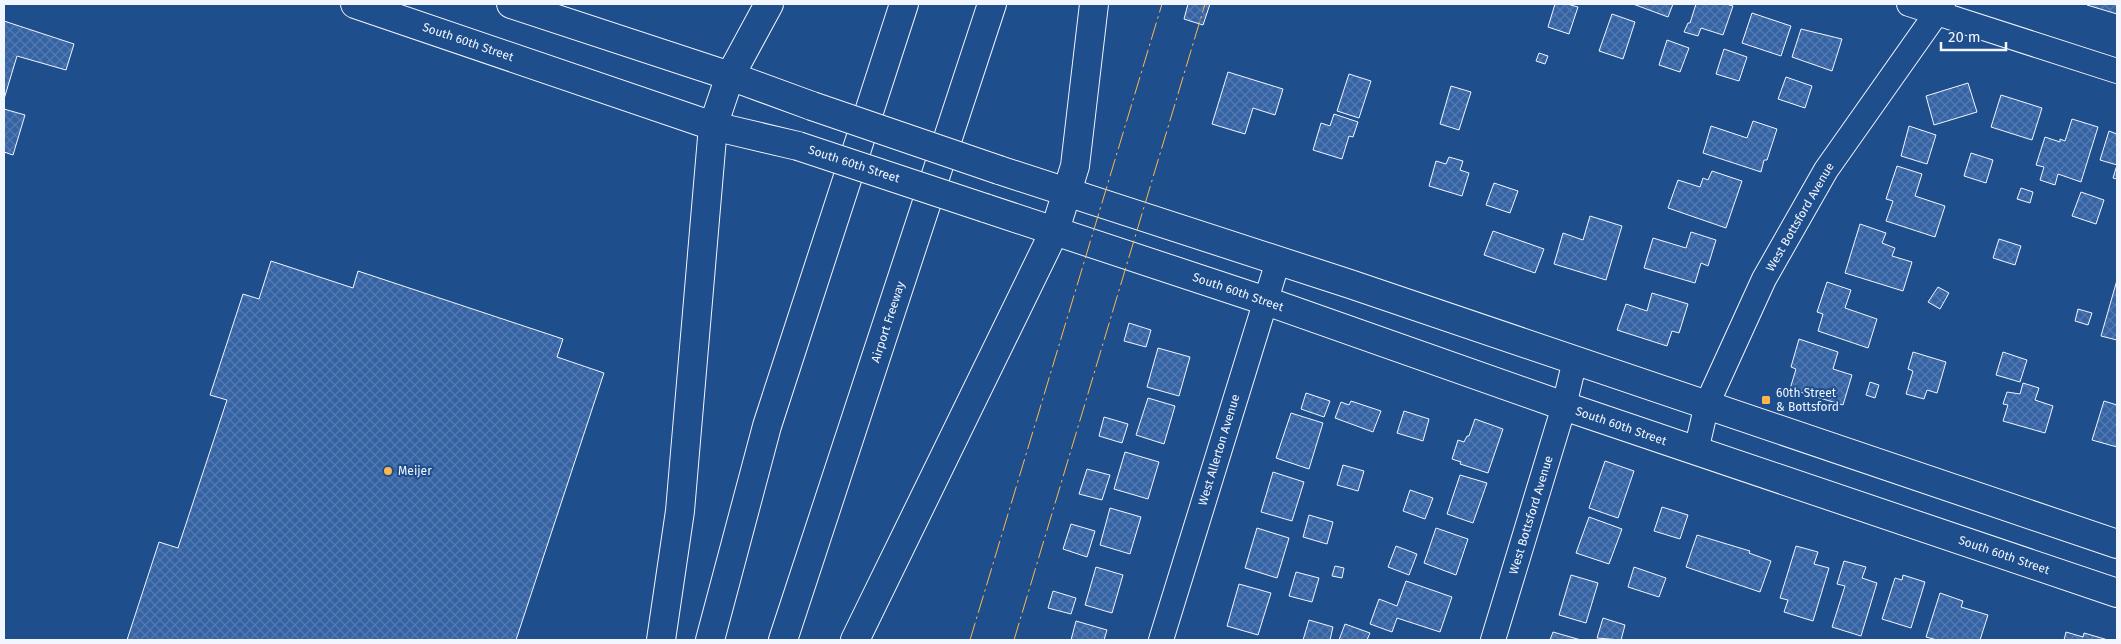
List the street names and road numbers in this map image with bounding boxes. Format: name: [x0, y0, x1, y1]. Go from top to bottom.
street label: South 60th Street: [421, 20, 516, 64]
street label: South 60th Street: [807, 143, 902, 186]
street label: West Bottsford Avenue: [1763, 160, 1837, 274]
street label: South 60th Street: [1191, 270, 1286, 314]
street label: Airport Freeway: [868, 279, 908, 364]
street label: West Allerton Avenue: [1195, 393, 1243, 507]
street label: South 60th Street: [1574, 404, 1669, 448]
street label: West Bottsford Avenue: [1506, 454, 1556, 576]
street label: South 60th Street: [1957, 533, 2052, 577]

